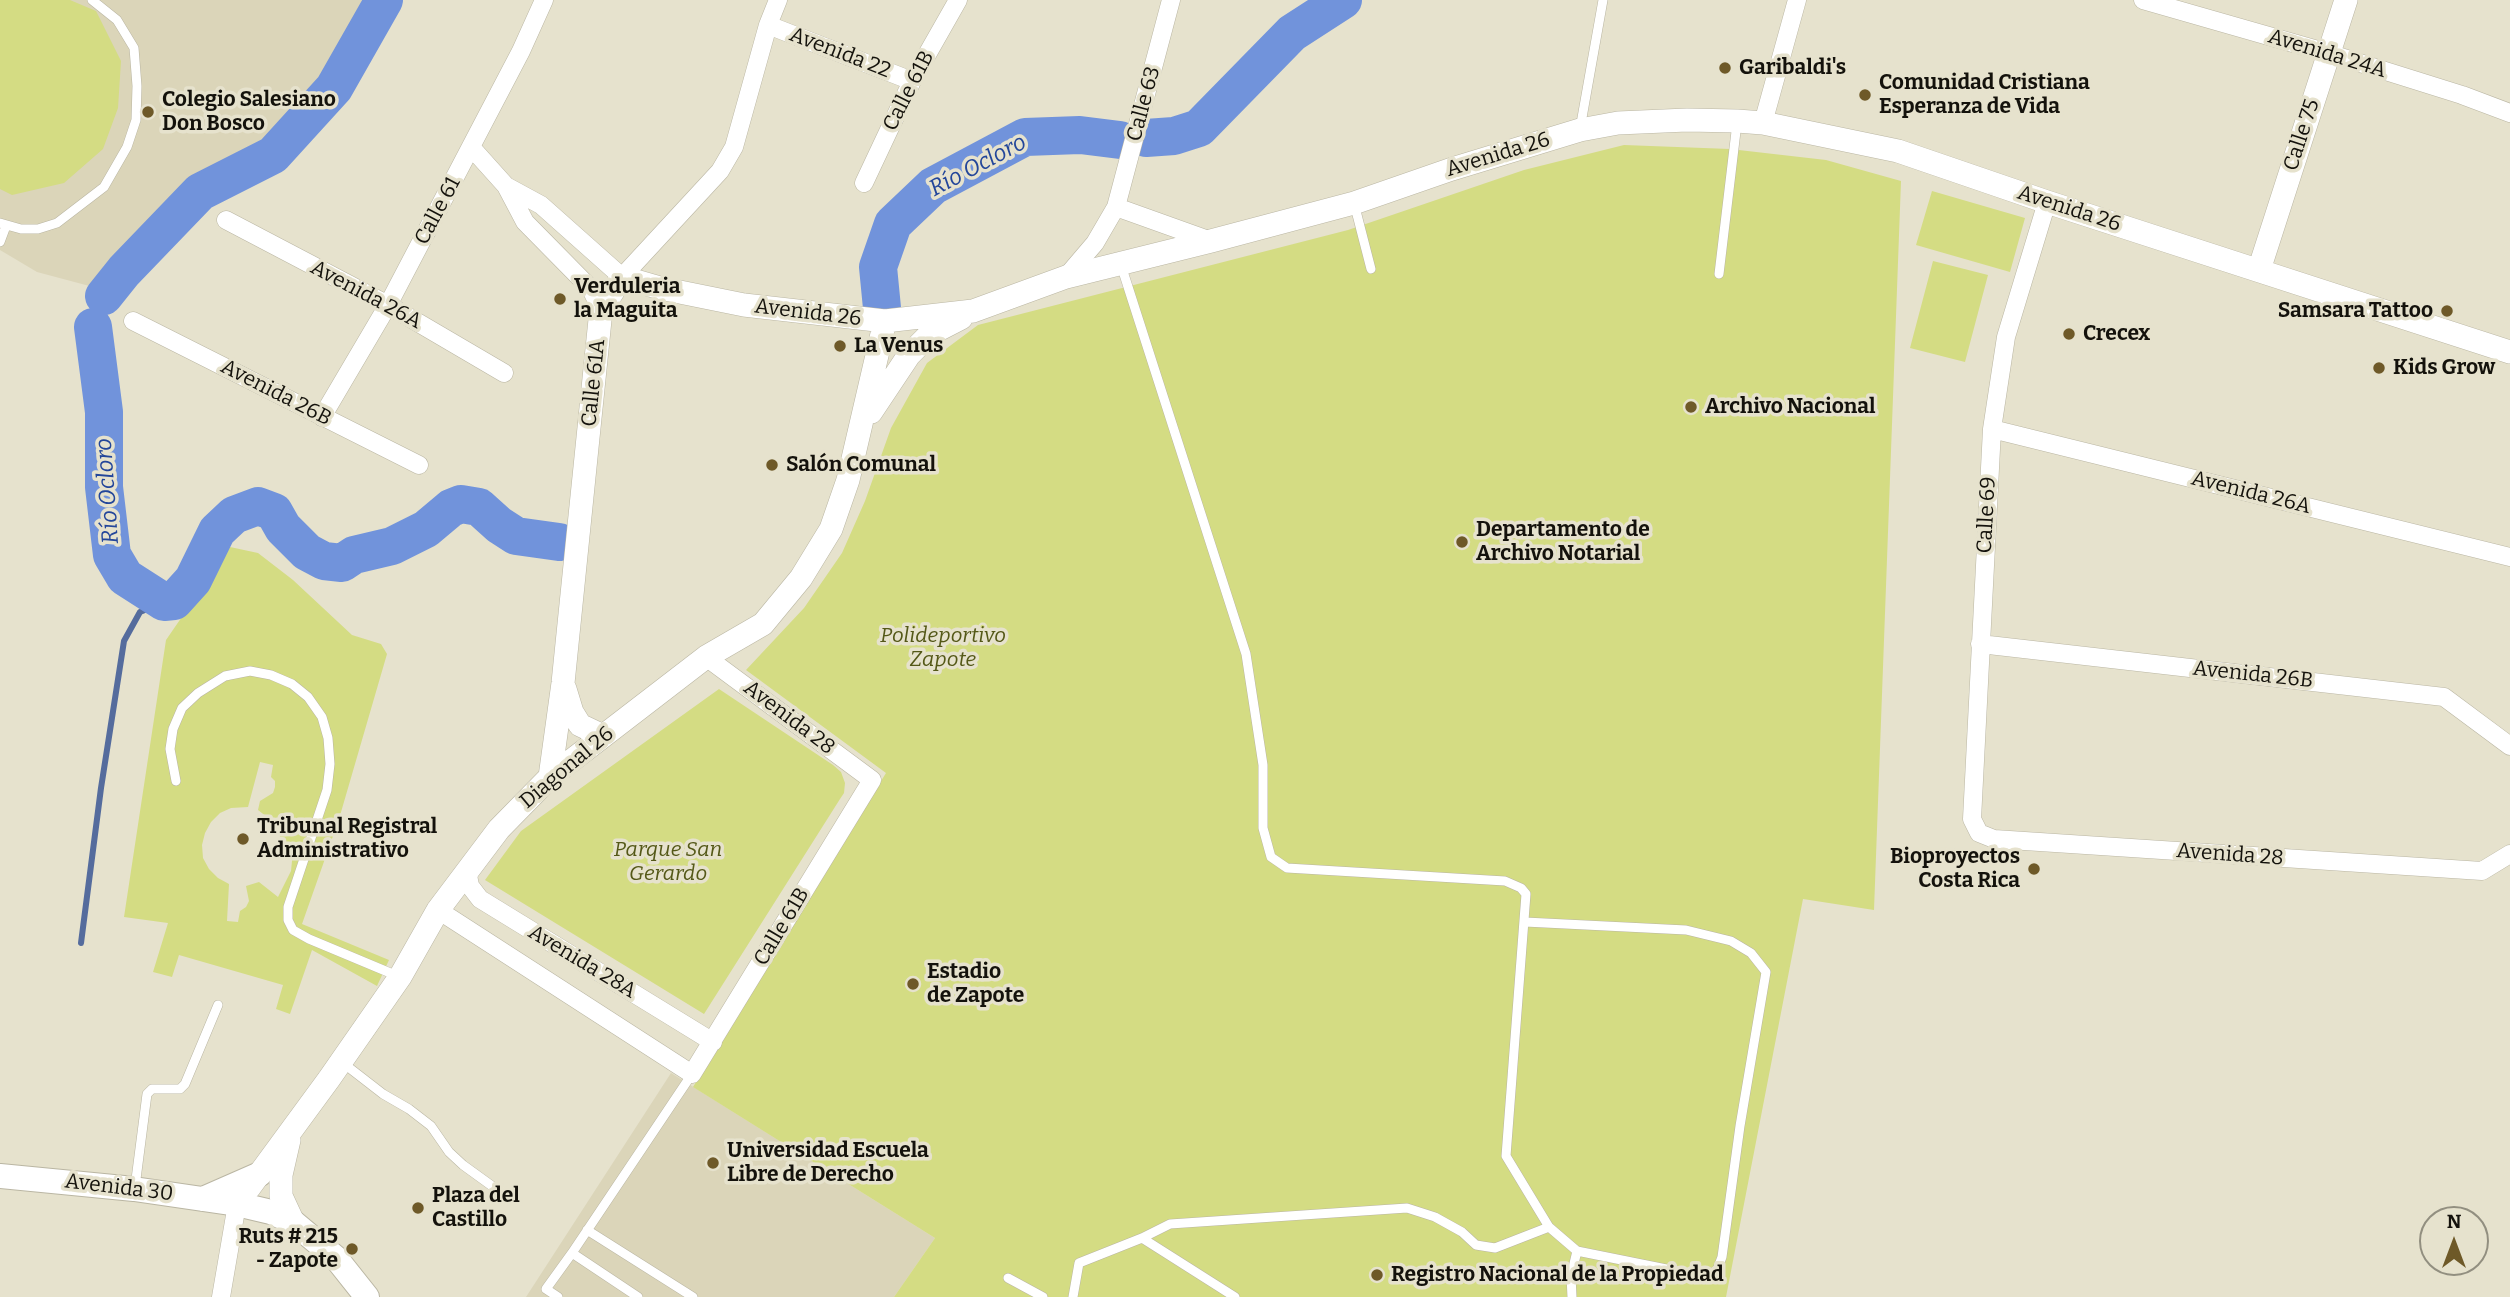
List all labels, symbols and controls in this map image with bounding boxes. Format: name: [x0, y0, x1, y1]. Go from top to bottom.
street label: Avenida 22: [786, 22, 894, 84]
street label: Avenida 24A: [2265, 24, 2389, 84]
street label: Calle 61B: [878, 47, 940, 135]
place label: Garibaldi's: [1739, 55, 1846, 81]
marker: Garibaldi's: [1717, 60, 1733, 76]
street label: Calle 63: [1122, 64, 1166, 144]
place label: Comunidad Cristiana Esperanza de Vida: [1879, 70, 2090, 120]
place label: Colegio Salesiano Don Bosco: [162, 87, 336, 137]
marker: Comunidad Cristiana Esperanza de Vida: [1857, 87, 1873, 103]
street label: Calle 75: [2279, 96, 2325, 174]
marker: Colegio Salesiano Don Bosco: [140, 104, 156, 120]
street label: Avenida 26: [1443, 127, 1553, 183]
water label: Río Ocloro: [925, 129, 1031, 203]
street label: Calle 61: [410, 173, 466, 249]
street label: Avenida 26: [2014, 180, 2124, 238]
street label: Avenida 26A: [306, 255, 426, 335]
place label: Verduleria la Maguita: [574, 274, 681, 324]
marker: Verduleria la Maguita: [552, 291, 568, 307]
street label: Avenida 26: [753, 294, 863, 332]
place label: Samsara Tattoo: [2278, 298, 2433, 324]
marker: Samsara Tattoo: [2439, 303, 2455, 319]
place label: Crecex: [2083, 321, 2150, 347]
marker: Crecex: [2061, 326, 2077, 342]
place label: La Venus: [854, 333, 943, 359]
street label: Calle 61A: [577, 338, 611, 428]
marker: La Venus: [832, 338, 848, 354]
street label: Avenida 26B: [216, 354, 336, 432]
place label: Kids Grow: [2393, 355, 2495, 381]
marker: Kids Grow: [2371, 360, 2387, 376]
place label: Archivo Nacional: [1705, 394, 1876, 420]
marker: Archivo Nacional: [1683, 399, 1699, 415]
water label: Río Ocloro: [91, 437, 125, 545]
place label: Salón Comunal: [786, 452, 936, 478]
marker: Salón Comunal: [764, 457, 780, 473]
street label: Avenida 26A: [2189, 466, 2313, 520]
street label: Calle 69: [1972, 476, 2002, 554]
place label: Departamento de Archivo Notarial: [1476, 517, 1650, 567]
marker: Departamento de Archivo Notarial: [1454, 534, 1470, 550]
park label: Polideportivo Zapote: [880, 623, 1006, 673]
street label: Avenida 26B: [2192, 656, 2314, 694]
street label: Avenida 28: [738, 676, 840, 760]
street label: Diagonal 26: [515, 722, 619, 814]
place label: Tribunal Registral Administrativo: [257, 814, 437, 864]
marker: Tribunal Registral Administrativo: [235, 831, 251, 847]
park label: Parque San Gerardo: [614, 837, 722, 887]
street label: Avenida 28: [2176, 839, 2284, 871]
place label: Bioproyectos Costa Rica: [1890, 844, 2020, 894]
marker: Bioproyectos Costa Rica: [2026, 861, 2042, 877]
street label: Calle 61B: [749, 883, 815, 971]
street label: Avenida 28A: [523, 920, 641, 1004]
place label: Estadio de Zapote: [927, 959, 1024, 1009]
marker: Estadio de Zapote: [905, 976, 921, 992]
place label: Universidad Escuela Libre de Derecho: [727, 1138, 929, 1188]
marker: Universidad Escuela Libre de Derecho: [705, 1155, 721, 1171]
street label: Avenida 30: [63, 1169, 175, 1207]
place label: Plaza del Castillo: [432, 1183, 520, 1233]
marker: Plaza del Castillo: [410, 1200, 426, 1216]
north arrow: [2419, 1206, 2489, 1276]
text: N: [2447, 1210, 2461, 1233]
place label: Ruts # 215 - Zapote: [239, 1224, 338, 1274]
marker: Ruts # 215 - Zapote: [344, 1241, 360, 1257]
place label: Registro Nacional de la Propiedad: [1391, 1262, 1724, 1288]
marker: Registro Nacional de la Propiedad: [1369, 1267, 1385, 1283]

